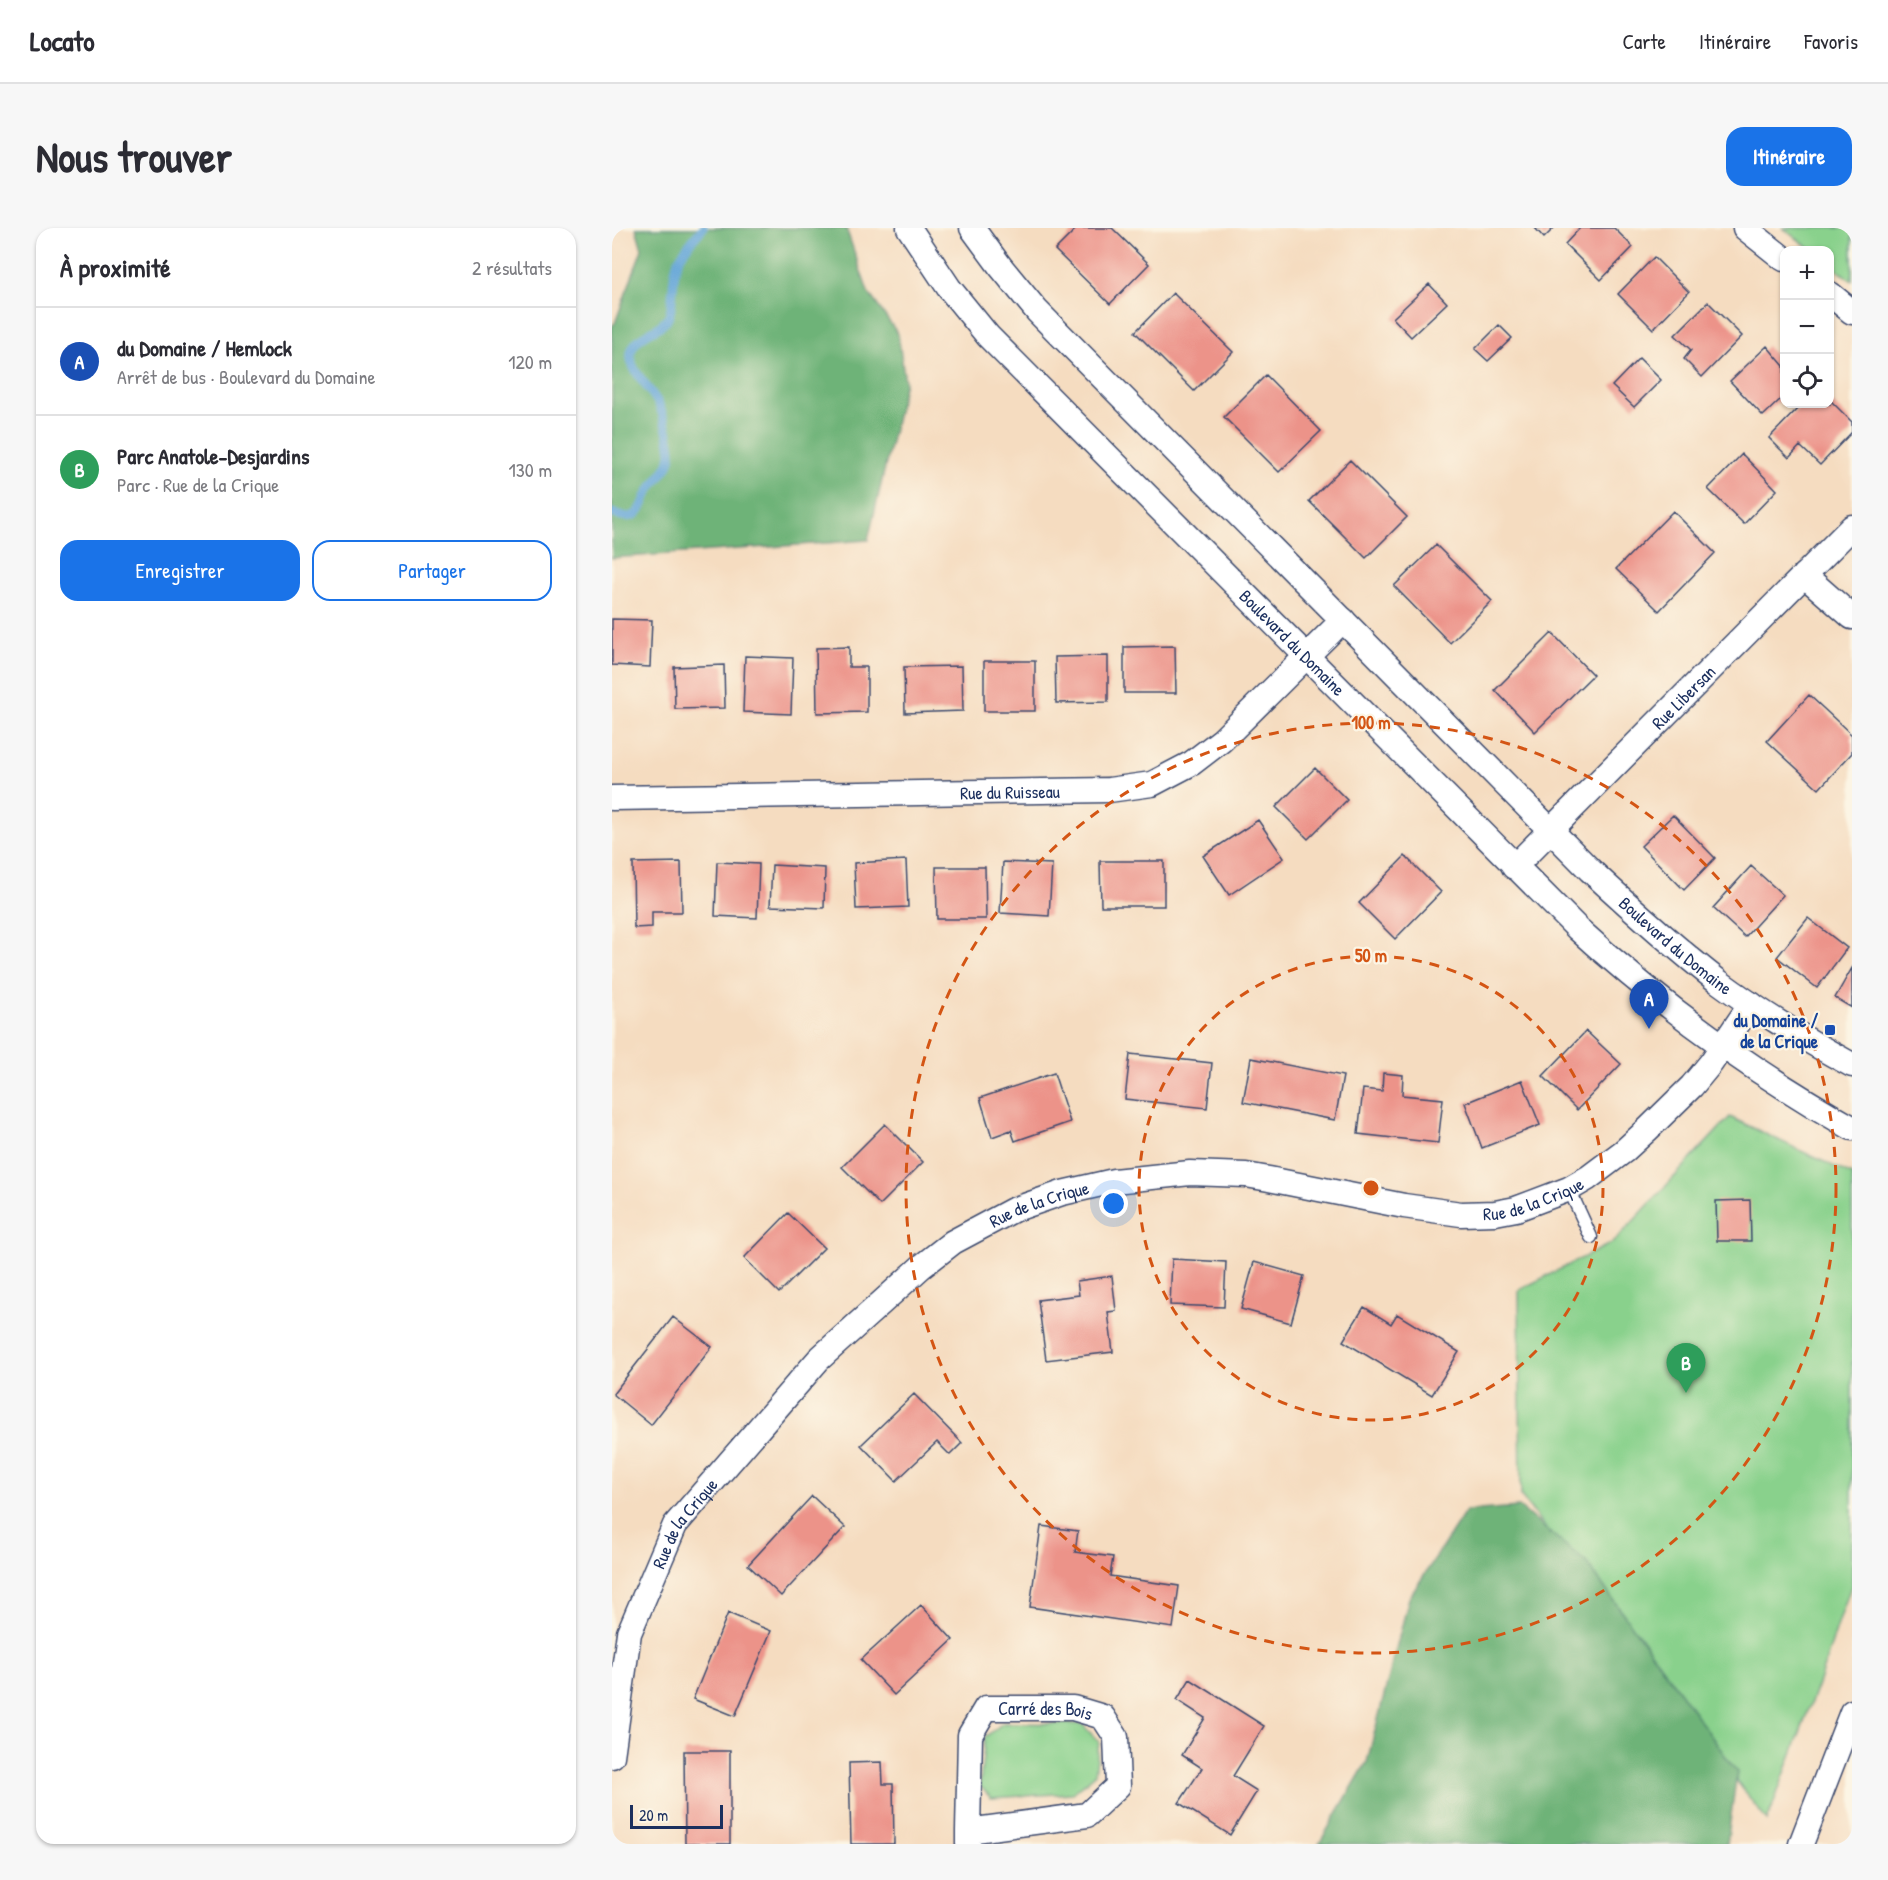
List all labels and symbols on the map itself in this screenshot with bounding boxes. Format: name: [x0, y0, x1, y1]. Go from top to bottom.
street label: Boulevard du Domaine: [1234, 584, 1351, 701]
street label: Rue Libersan: [1646, 659, 1721, 734]
text: 100 m: [1351, 710, 1391, 735]
street label: Rue du Ruisseau: [960, 778, 1060, 805]
street label: Boulevard du Domaine: [1614, 890, 1737, 1000]
text: 50 m: [1355, 943, 1387, 968]
pin: A: [1630, 980, 1668, 1029]
place label: du Domaine / de la Crique: [1733, 1008, 1819, 1055]
marker: du Domaine / de la Crique: [1823, 1023, 1837, 1037]
street label: Rue de la Crique: [1483, 1171, 1588, 1226]
street label: Rue de la Crique: [985, 1175, 1091, 1233]
centre of rings: [1361, 1178, 1381, 1198]
your location: [1099, 1189, 1128, 1218]
pin: B: [1666, 1344, 1706, 1393]
street label: Rue de la Crique: [646, 1472, 723, 1572]
street label: Carré des Bois: [998, 1696, 1096, 1726]
scale bar: [630, 1802, 723, 1830]

